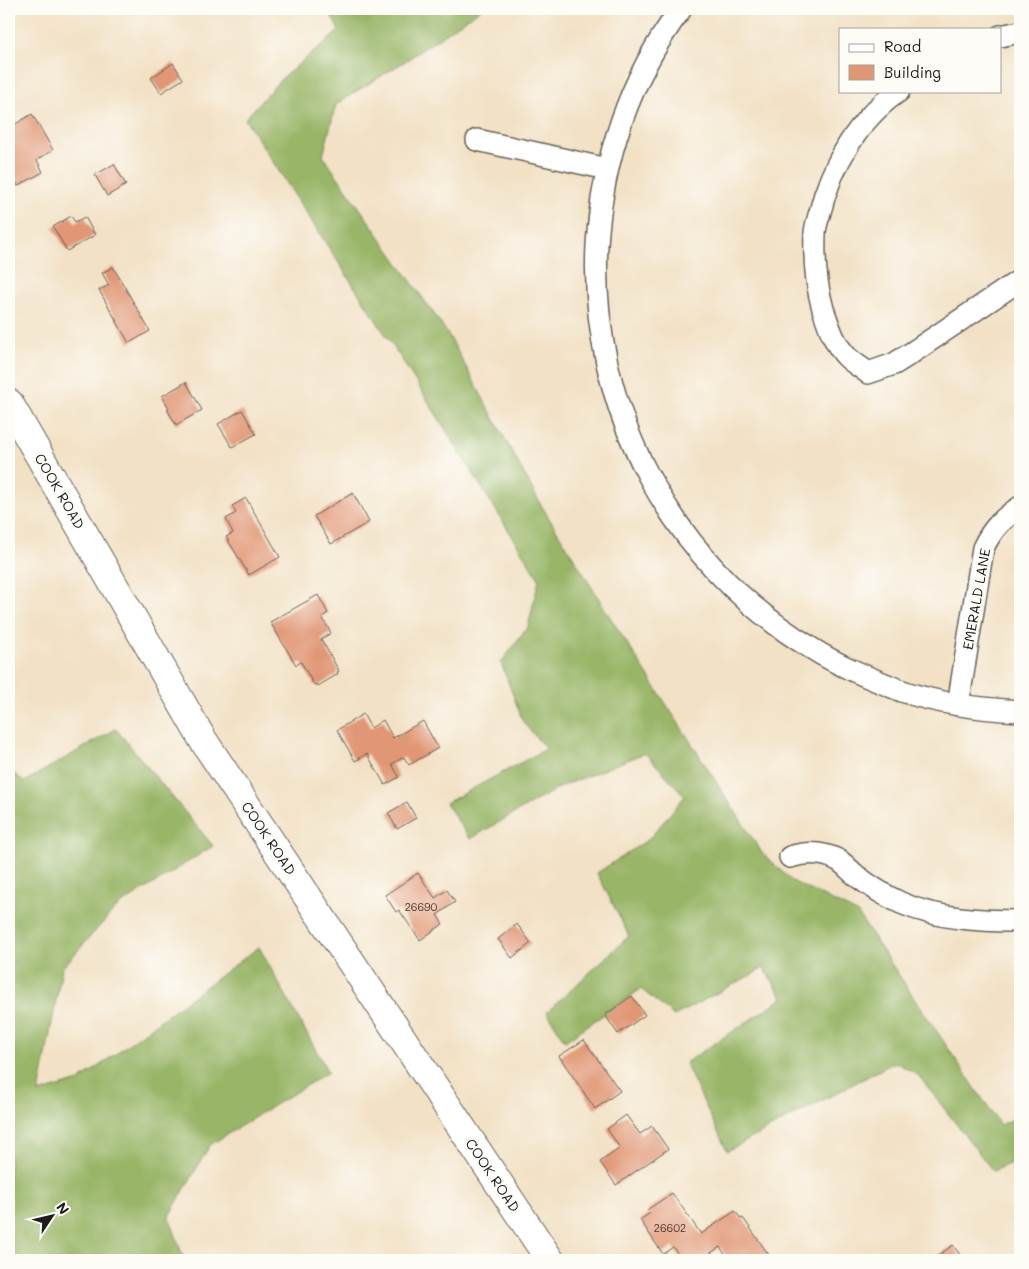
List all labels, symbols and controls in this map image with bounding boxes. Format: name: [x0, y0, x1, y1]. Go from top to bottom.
legend: [839, 28, 1002, 92]
text: Road: [884, 36, 921, 56]
text: Building: [884, 62, 941, 82]
street label: COOK ROAD: [31, 450, 89, 532]
street label: EMERALD LANE: [958, 547, 994, 651]
street label: COOK ROAD: [237, 798, 301, 878]
house number: 26690: [405, 899, 438, 914]
street label: COOK ROAD: [461, 1135, 525, 1215]
north arrow: [28, 1192, 78, 1242]
text: N: [52, 1198, 74, 1218]
house number: 26602: [654, 1220, 686, 1235]

